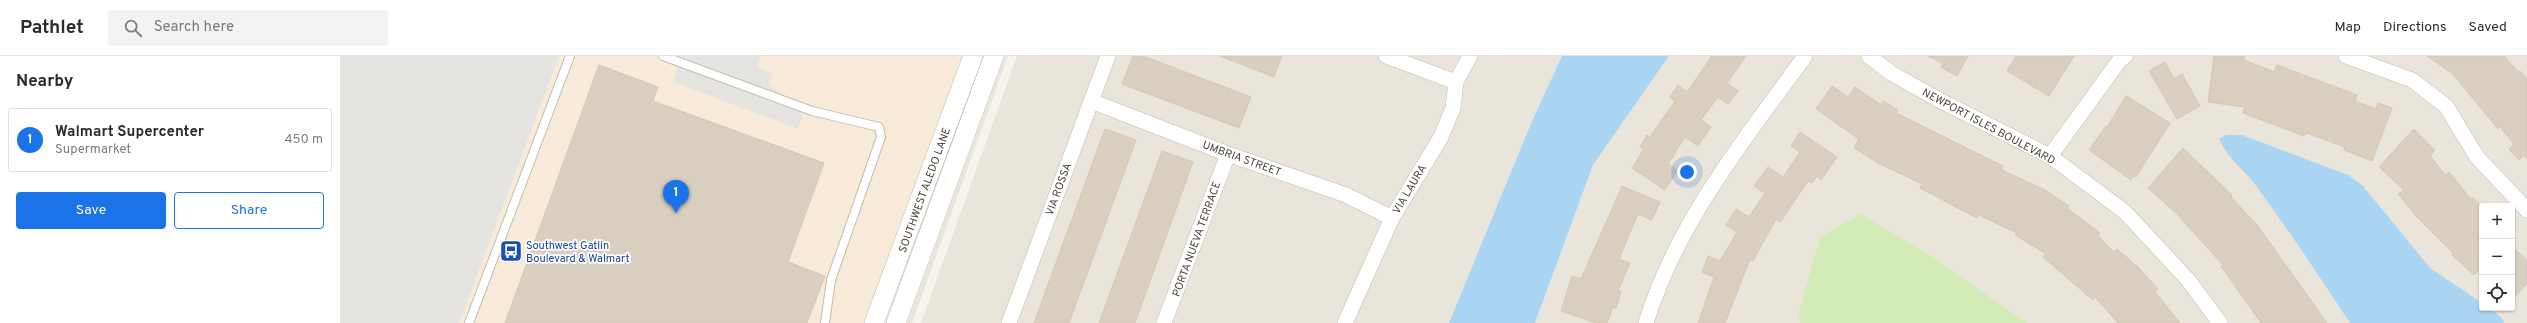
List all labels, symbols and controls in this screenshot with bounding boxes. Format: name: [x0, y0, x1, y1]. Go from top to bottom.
search box: [108, 10, 388, 46]
text: Pathlet: [20, 16, 84, 40]
icon: search: [122, 17, 144, 39]
text: Search here: [154, 18, 234, 37]
text: Map: [2335, 19, 2361, 36]
text: Directions: [2383, 19, 2447, 36]
text: Saved: [2469, 19, 2507, 36]
text: Nearby: [16, 71, 73, 93]
street label: NEWPORT ISLES BOULEVARD: [1919, 86, 2058, 168]
text: Walmart Supercenter: [55, 123, 204, 142]
street label: SOUTHWEST ALEDO LANE: [896, 126, 954, 255]
text: 1: [27, 132, 33, 148]
text: 450 m: [284, 132, 323, 148]
street label: UMBRIA STREET: [1200, 138, 1283, 180]
text: Supermarket: [55, 142, 131, 158]
street label: VIA ROSSA: [1043, 161, 1075, 218]
street label: VIA LAURA: [1390, 162, 1430, 217]
your location: [1677, 162, 1697, 182]
pin: 1: [663, 180, 689, 213]
street label: PORTA NUEVA TERRACE: [1170, 180, 1224, 299]
button: Save: [16, 192, 166, 229]
button: Share: [174, 192, 324, 229]
map controls: [2479, 203, 2515, 311]
button: +: [2479, 203, 2515, 239]
bus stop icon: Southwest Gatlin Boulevard & Walmart: [498, 238, 524, 264]
place label: Southwest Gatlin Boulevard & Walmart: [526, 239, 630, 266]
button: −: [2479, 239, 2515, 275]
button: locate: [2479, 275, 2515, 311]

